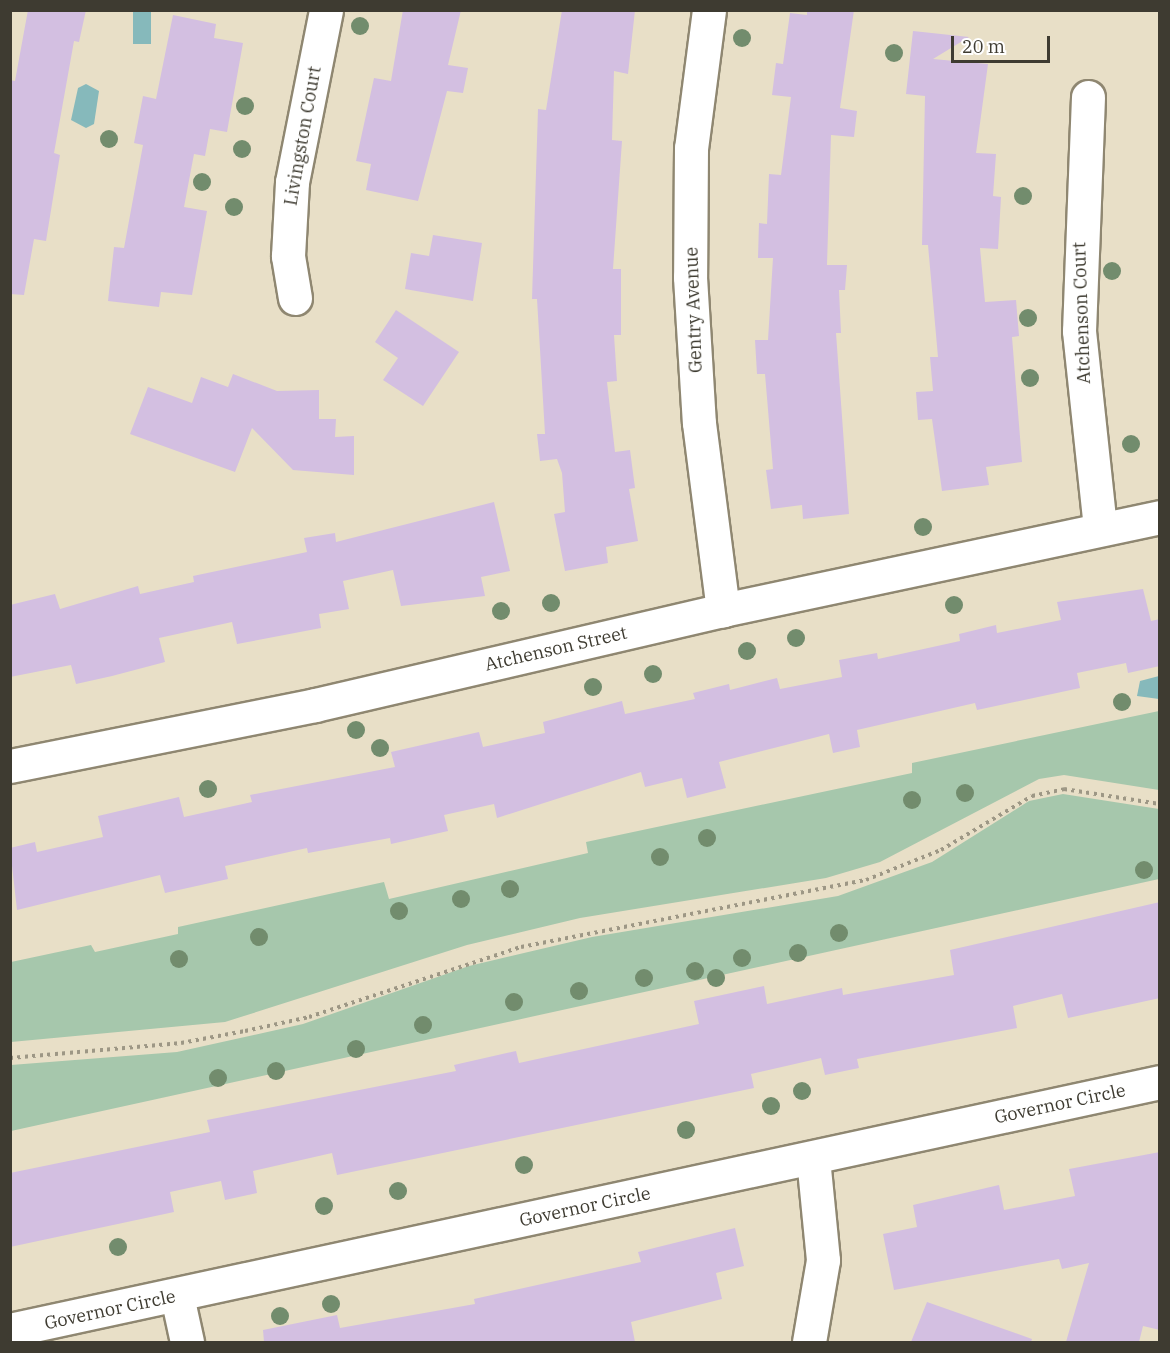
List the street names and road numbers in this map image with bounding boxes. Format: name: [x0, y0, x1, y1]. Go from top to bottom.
street label: Livingston Court: [280, 65, 326, 207]
street label: Atchenson Court: [1069, 242, 1095, 384]
street label: Gentry Avenue: [681, 247, 707, 373]
street label: Atchenson Street: [483, 622, 629, 676]
street label: Governor Circle: [992, 1080, 1128, 1128]
street label: Governor Circle: [517, 1183, 653, 1231]
street label: Governor Circle: [42, 1286, 178, 1334]

